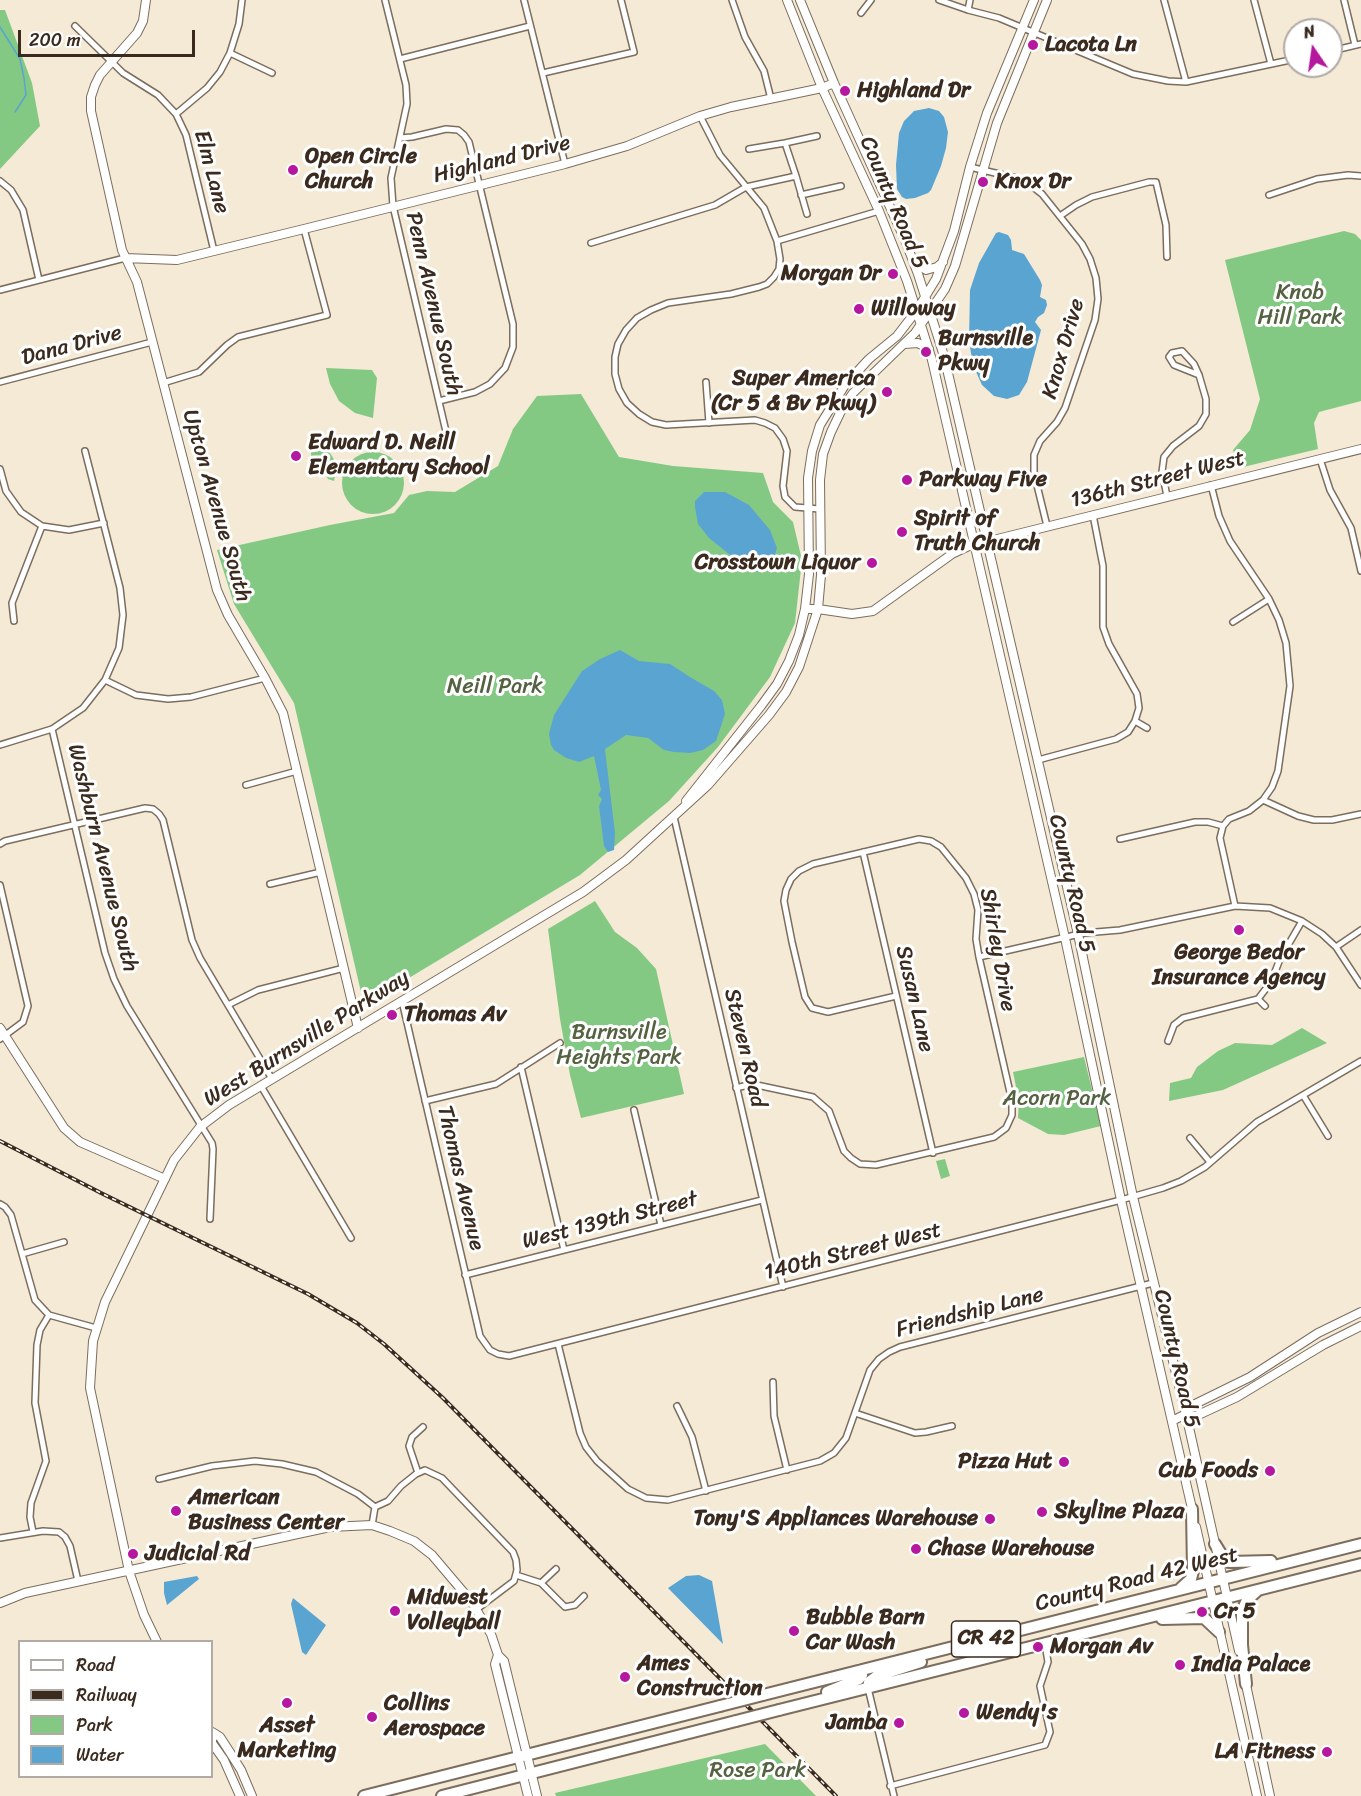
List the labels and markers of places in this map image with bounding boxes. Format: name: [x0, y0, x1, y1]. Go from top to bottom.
place label: Lacota Ln: [1045, 32, 1137, 58]
marker: Lacota Ln: [1026, 38, 1040, 52]
place label: Highland Dr: [857, 78, 970, 104]
marker: Highland Dr: [838, 84, 852, 98]
place label: Open Circle Church: [305, 144, 417, 196]
marker: Open Circle Church: [286, 163, 300, 177]
place label: Knox Dr: [995, 169, 1071, 195]
marker: Knox Dr: [976, 175, 990, 189]
place label: Morgan Dr: [781, 261, 881, 287]
marker: Morgan Dr: [886, 267, 900, 281]
place label: Willoway: [871, 296, 955, 322]
marker: Willoway: [852, 302, 866, 316]
place label: Burnsville Pkwy: [938, 326, 1033, 378]
marker: Burnsville Pkwy: [919, 345, 933, 359]
place label: Super America (Cr 5 & Bv Pkwy): [711, 366, 875, 418]
marker: Super America (Cr 5 & Bv Pkwy): [880, 385, 894, 399]
place label: Edward D. Neill Elementary School: [308, 430, 490, 482]
marker: Edward D. Neill Elementary School: [289, 449, 303, 463]
place label: Parkway Five: [919, 467, 1047, 493]
marker: Parkway Five: [900, 473, 914, 487]
place label: Spirit of Truth Church: [914, 506, 1040, 558]
marker: Spirit of Truth Church: [895, 525, 909, 539]
place label: Crosstown Liquor: [695, 550, 860, 576]
marker: Crosstown Liquor: [865, 556, 879, 570]
marker: George Bedor Insurance Agency: [1232, 923, 1246, 937]
place label: George Bedor Insurance Agency: [1153, 940, 1325, 992]
place label: Thomas Av: [404, 1002, 506, 1028]
marker: Thomas Av: [385, 1008, 399, 1022]
place label: Pizza Hut: [958, 1449, 1052, 1475]
marker: Pizza Hut: [1057, 1455, 1071, 1469]
place label: Cub Foods: [1159, 1458, 1258, 1484]
marker: Cub Foods: [1263, 1464, 1277, 1478]
place label: American Business Center: [188, 1485, 344, 1536]
place label: Skyline Plaza: [1054, 1499, 1184, 1525]
marker: American Business Center: [169, 1504, 183, 1518]
marker: Skyline Plaza: [1035, 1505, 1049, 1519]
place label: Tony'S Appliances Warehouse: [693, 1506, 978, 1532]
marker: Tony'S Appliances Warehouse: [983, 1512, 997, 1526]
place label: Chase Warehouse: [928, 1536, 1094, 1562]
place label: Judicial Rd: [145, 1541, 250, 1567]
marker: Chase Warehouse: [909, 1542, 923, 1556]
marker: Judicial Rd: [126, 1547, 140, 1561]
place label: Midwest Volleyball: [407, 1585, 500, 1636]
place label: Cr 5: [1214, 1599, 1256, 1625]
marker: Midwest Volleyball: [388, 1604, 402, 1618]
place label: Bubble Barn Car Wash: [806, 1605, 925, 1657]
marker: Cr 5: [1195, 1605, 1209, 1619]
marker: Bubble Barn Car Wash: [787, 1624, 801, 1638]
place label: Morgan Av: [1050, 1634, 1153, 1660]
marker: Morgan Av: [1031, 1640, 1045, 1654]
place label: Ames Construction: [637, 1651, 763, 1702]
place label: India Palace: [1192, 1652, 1310, 1678]
marker: India Palace: [1173, 1658, 1187, 1672]
marker: Ames Construction: [618, 1670, 632, 1684]
place label: Collins Aerospace: [384, 1691, 485, 1742]
marker: Asset Marketing: [280, 1696, 294, 1710]
place label: Wendy's: [976, 1700, 1057, 1726]
marker: Wendy's: [957, 1706, 971, 1720]
marker: Collins Aerospace: [365, 1710, 379, 1724]
place label: Jamba: [826, 1710, 887, 1736]
place label: Asset Marketing: [238, 1713, 336, 1765]
marker: Jamba: [892, 1716, 906, 1730]
place label: LA Fitness: [1215, 1739, 1315, 1765]
marker: LA Fitness: [1320, 1745, 1334, 1759]

